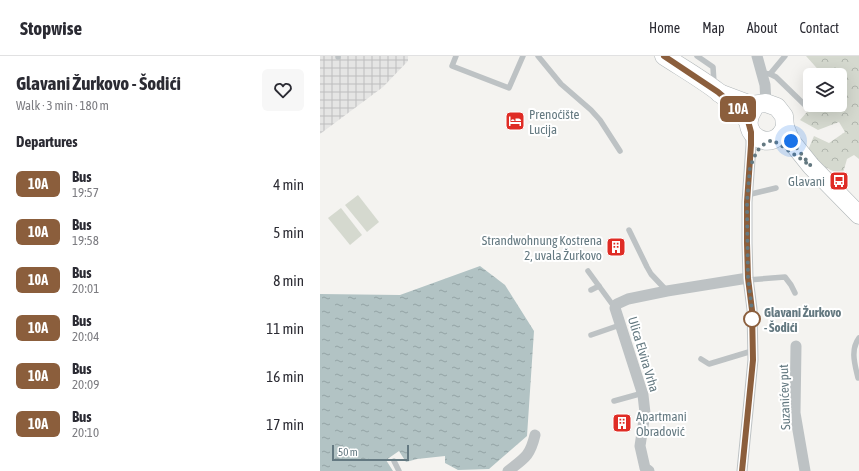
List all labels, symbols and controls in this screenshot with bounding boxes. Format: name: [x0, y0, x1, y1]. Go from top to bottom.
text: Stopwise: [20, 17, 82, 39]
text: Home: [649, 20, 680, 36]
text: Map: [702, 20, 725, 36]
text: About: [747, 20, 778, 36]
text: Contact: [800, 20, 839, 36]
map controls: [803, 68, 847, 112]
button: layers: [803, 68, 847, 112]
button: heart: [262, 69, 304, 111]
text: Glavani Žurkovo - Šodići: [16, 72, 181, 94]
line badge: 10A: [715, 96, 761, 122]
text: Walk · 3 min · 180 m: [16, 98, 109, 113]
text: 10A: [728, 101, 748, 117]
place label: Prenoćište Lucija: [529, 107, 580, 137]
hotel icon: Prenoćište Lucija: [504, 110, 526, 132]
your location: [781, 131, 801, 151]
text: Departures: [16, 133, 78, 150]
text: Bus: [72, 168, 92, 185]
bus stop icon: Glavani: [828, 170, 850, 192]
place label: Glavani: [788, 174, 825, 189]
text: 10A: [28, 176, 48, 192]
text: 4 min: [273, 176, 304, 193]
text: 19:57: [72, 185, 99, 200]
text: Bus: [72, 216, 92, 233]
text: 10A: [28, 224, 48, 240]
text: 5 min: [273, 224, 304, 241]
text: 19:58: [72, 233, 99, 248]
place label: Strandwohnung Kostrena 2, uvala Žurkovo: [482, 233, 602, 263]
building icon: Strandwohnung Kostrena 2, uvala Žurkovo: [605, 236, 627, 258]
text: Bus: [72, 264, 92, 281]
text: 10A: [28, 272, 48, 288]
text: 8 min: [273, 272, 304, 289]
text: 20:01: [72, 281, 99, 296]
place label: Glavani Žurkovo - Šodići: [764, 305, 841, 335]
marker: Glavani Žurkovo - Šodići: [743, 310, 761, 328]
text: Bus: [72, 312, 92, 329]
street label: Ulica Elvira Vrha: [625, 315, 662, 394]
text: 10A: [28, 320, 48, 336]
text: 11 min: [266, 320, 304, 337]
text: 20:04: [72, 329, 99, 344]
text: Bus: [72, 360, 92, 377]
street label: Suzanićev put: [776, 364, 793, 430]
text: 10A: [28, 368, 48, 384]
text: 16 min: [266, 368, 304, 385]
text: 20:09: [72, 377, 99, 392]
text: Bus: [72, 408, 92, 425]
place label: Apartmani Obradović: [636, 409, 687, 439]
building icon: Apartmani Obradović: [611, 412, 633, 434]
text: 10A: [28, 416, 48, 432]
text: 17 min: [266, 416, 304, 433]
text: 20:10: [72, 425, 99, 440]
scale bar: [332, 443, 409, 462]
text: 50 m: [338, 446, 358, 458]

